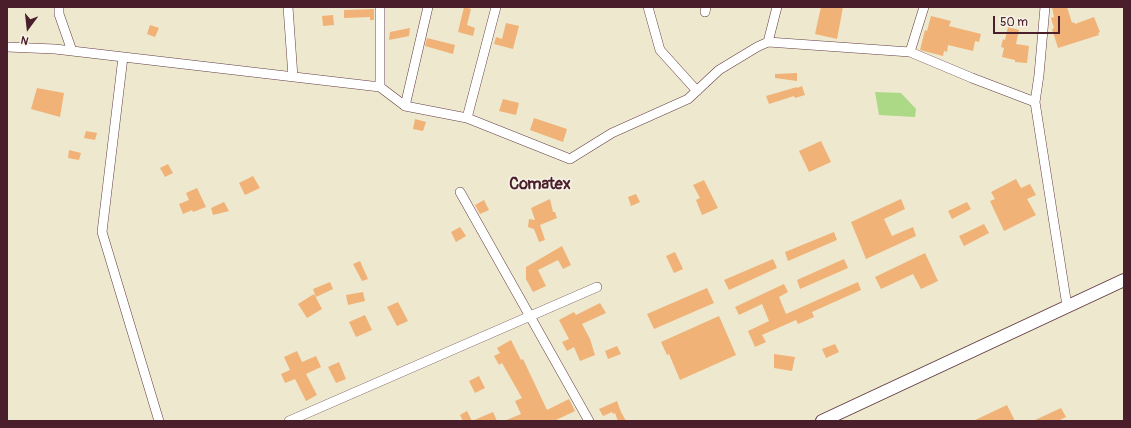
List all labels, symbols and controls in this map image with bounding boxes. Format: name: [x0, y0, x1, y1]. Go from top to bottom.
north arrow: [8, 8, 48, 48]
scale bar: [995, 8, 1062, 34]
text: 50 m: [1000, 15, 1028, 30]
text: N: [19, 33, 30, 47]
district label: Comatex: [509, 175, 571, 195]

